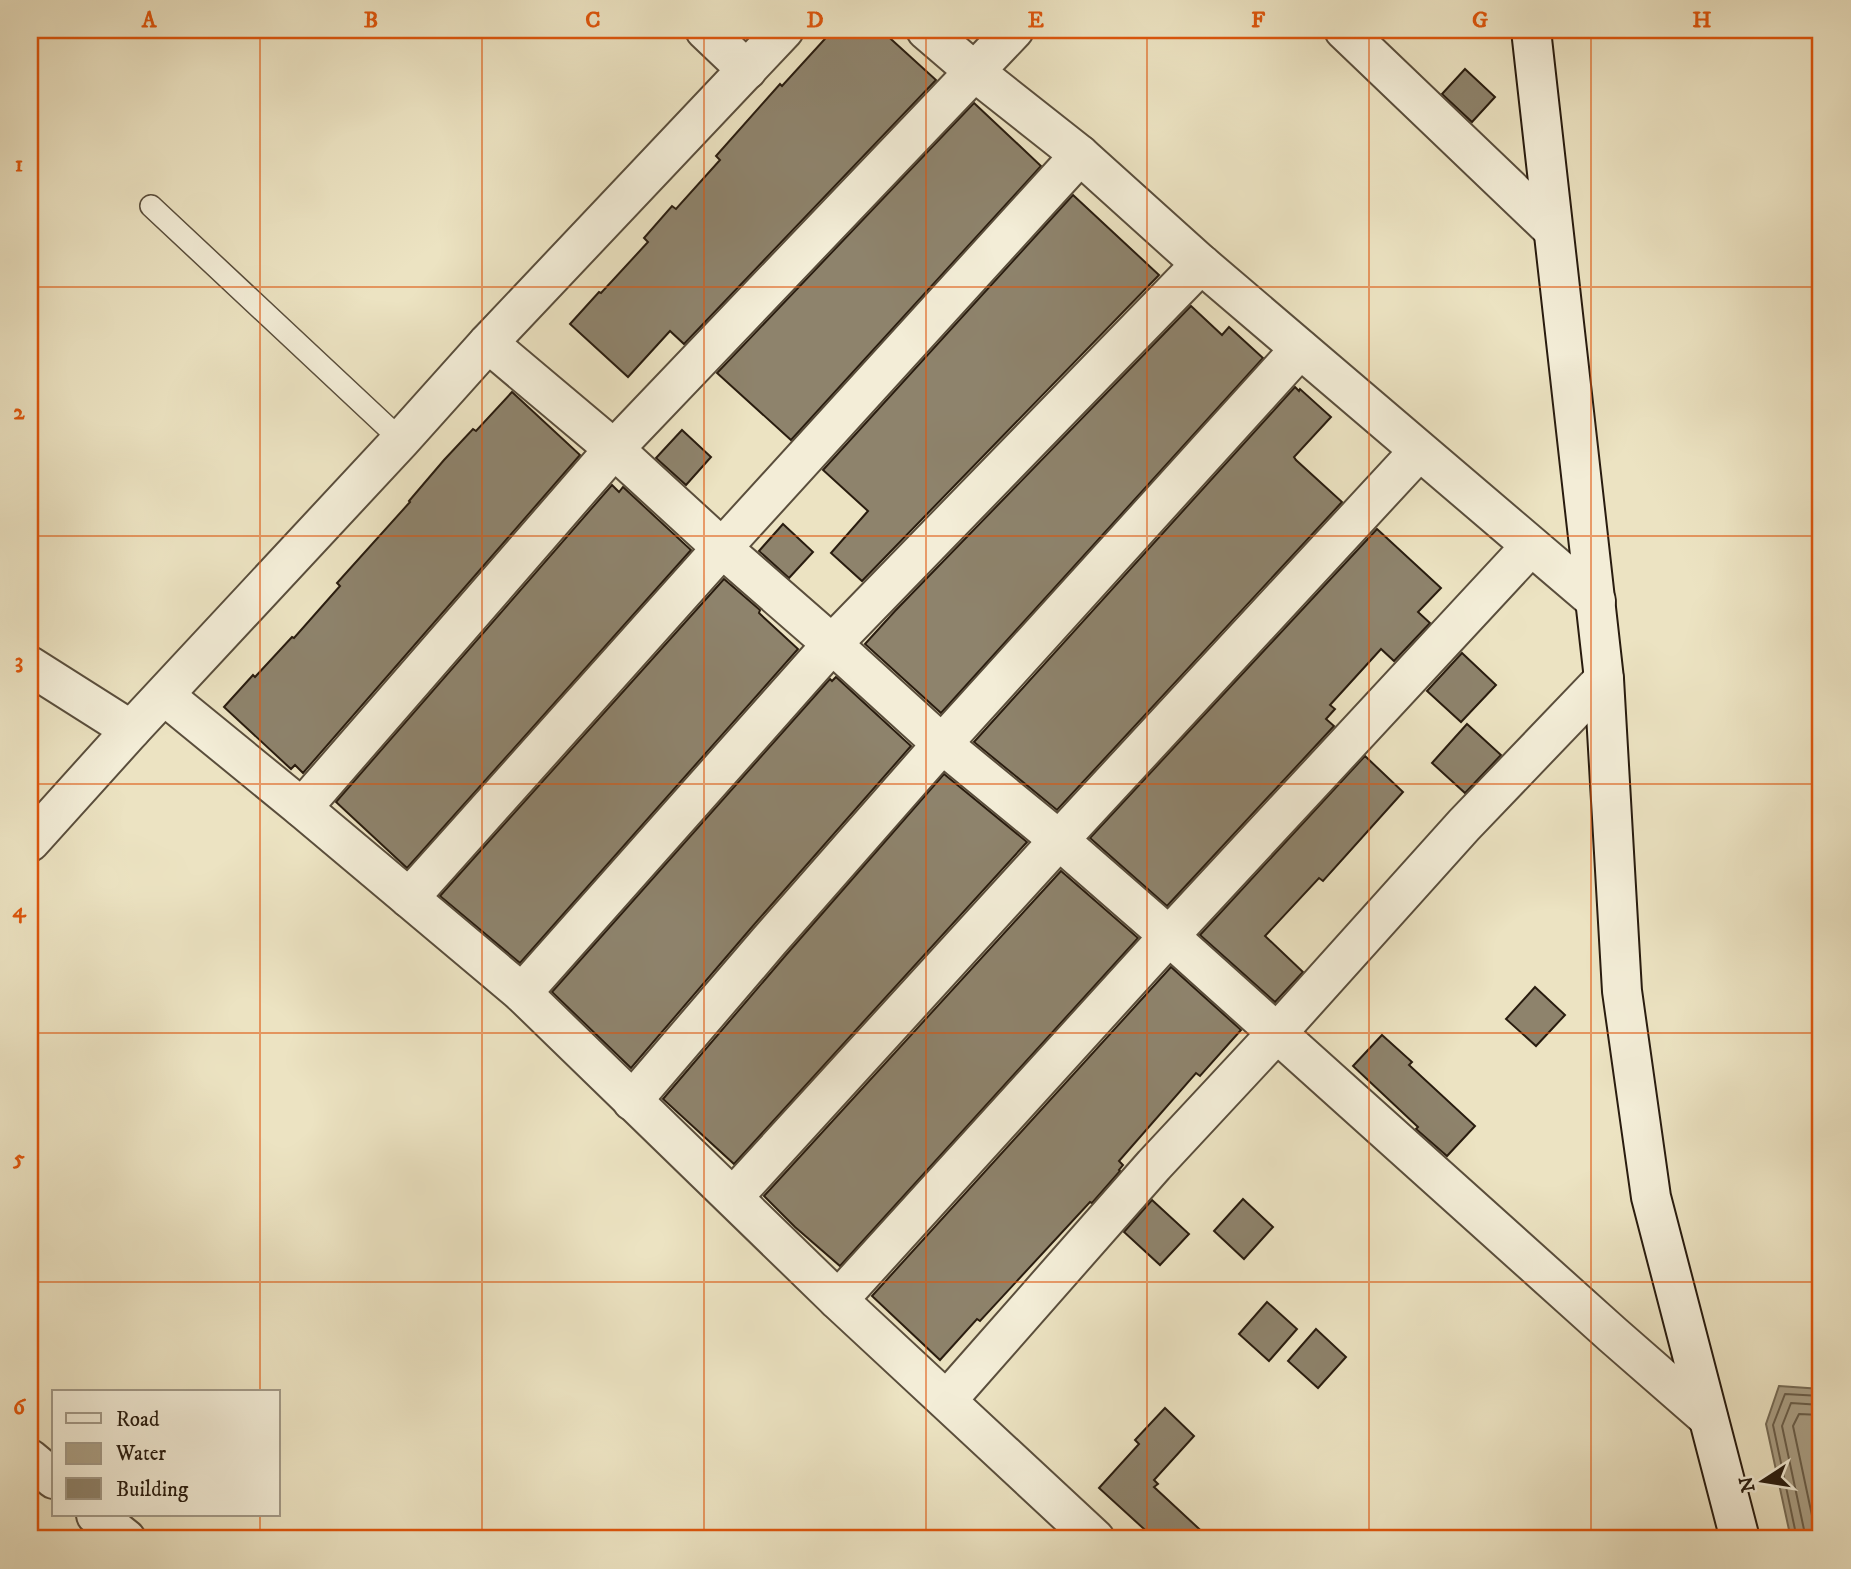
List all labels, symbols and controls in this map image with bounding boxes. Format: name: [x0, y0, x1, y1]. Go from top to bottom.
text: A: [141, 6, 158, 35]
text: B: [364, 6, 378, 35]
text: C: [585, 6, 601, 35]
text: D: [806, 6, 824, 35]
text: E: [1028, 6, 1044, 35]
text: F: [1251, 6, 1266, 35]
text: G: [1472, 6, 1488, 35]
text: H: [1692, 6, 1712, 35]
text: 1: [15, 150, 23, 179]
text: 2: [13, 398, 25, 427]
text: 3: [15, 647, 23, 676]
text: 4: [12, 896, 27, 925]
text: 5: [12, 1144, 25, 1173]
legend: [52, 1390, 280, 1516]
text: 6: [13, 1393, 27, 1422]
text: Road: [116, 1407, 160, 1433]
text: Water: [115, 1441, 166, 1467]
north arrow: [1728, 1446, 1798, 1516]
text: N: [1735, 1474, 1761, 1494]
text: Building: [116, 1477, 189, 1503]

